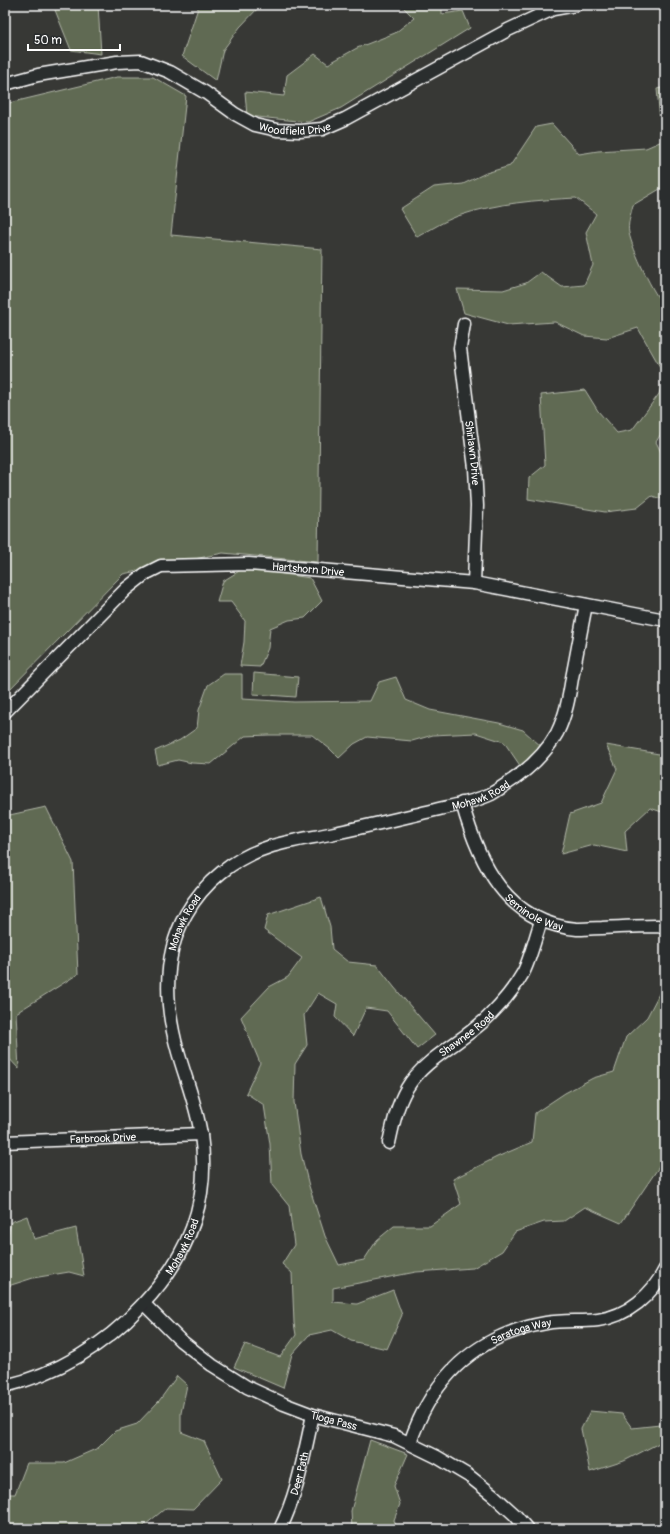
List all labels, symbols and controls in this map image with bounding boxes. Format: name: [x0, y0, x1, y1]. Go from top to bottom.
scale bar: [28, 26, 120, 52]
text: 50 m: [34, 33, 62, 48]
street label: Woodfield Drive: [258, 120, 334, 138]
street label: Shirlawn Drive: [462, 420, 482, 486]
street label: Hartshorn Drive: [271, 560, 345, 579]
street label: Mohawk Road: [451, 778, 512, 813]
street label: Seminole Way: [502, 891, 564, 934]
street label: Mohawk Road: [166, 892, 204, 952]
street label: Shawnee Road: [436, 1009, 497, 1060]
street label: Farbrook Drive: [69, 1131, 137, 1146]
street label: Mohawk Road: [163, 1217, 202, 1277]
street label: Saratoga Way: [489, 1316, 552, 1347]
street label: Tioga Pass: [309, 1409, 358, 1433]
street label: Deer Path: [288, 1451, 312, 1497]

